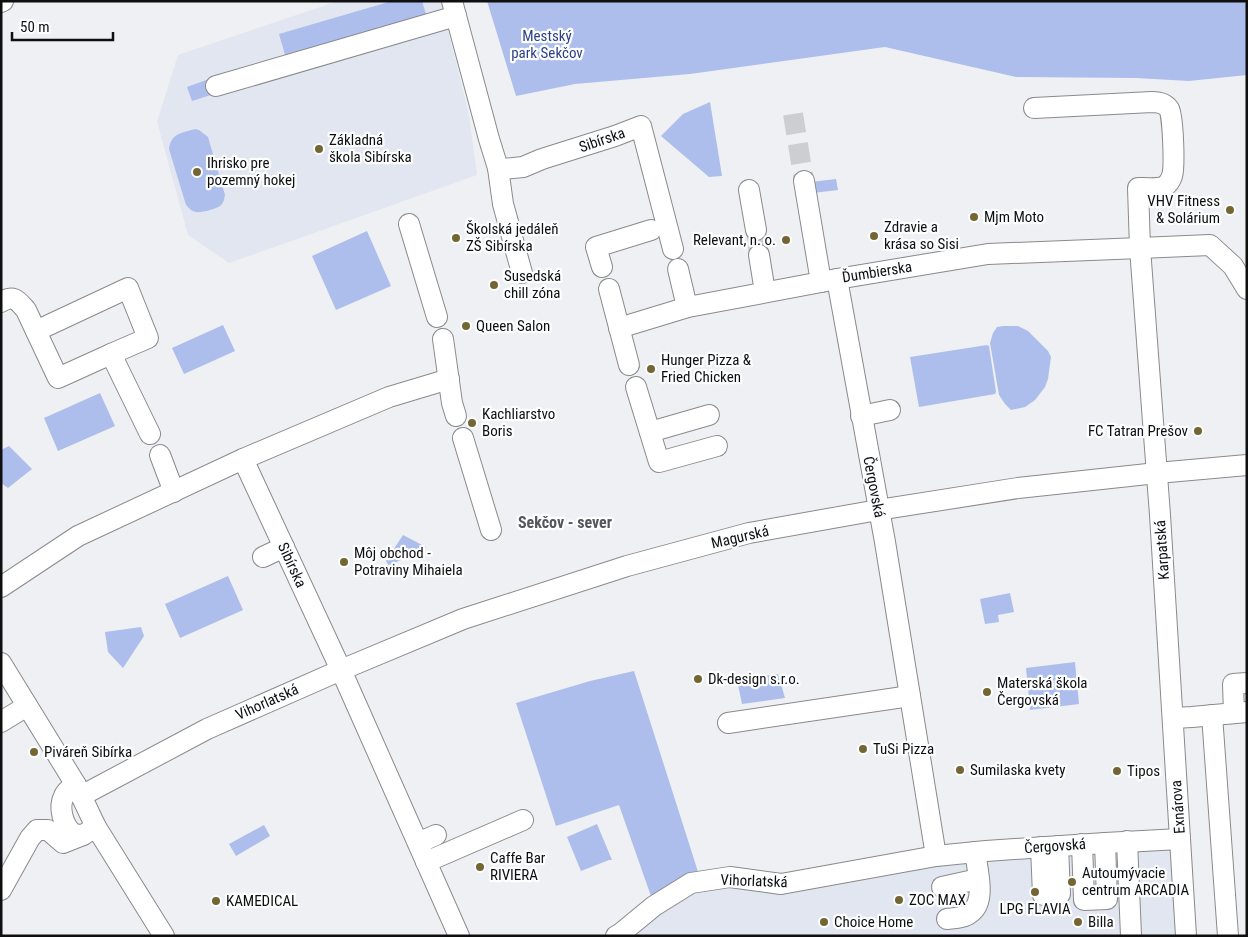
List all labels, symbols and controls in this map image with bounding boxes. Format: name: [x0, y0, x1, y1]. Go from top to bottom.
scale bar: [12, 10, 114, 42]
text: 50 m: [20, 18, 50, 36]
park label: Mestský park Sekčov: [511, 27, 583, 62]
street label: Sibírska: [577, 124, 627, 156]
place label: Základná škola Sibírska: [329, 131, 412, 166]
marker: Základná škola Sibírska: [313, 143, 325, 155]
place label: Ihrisko pre pozemný hokej: [207, 154, 295, 189]
marker: Ihrisko pre pozemný hokej: [191, 166, 203, 178]
place label: VHV Fitness & Solárium: [1147, 192, 1220, 227]
marker: VHV Fitness & Solárium: [1224, 204, 1236, 216]
place label: Mjm Moto: [984, 208, 1044, 226]
marker: Mjm Moto: [968, 211, 980, 223]
place label: Zdravie a krása so Sisi: [884, 218, 959, 253]
place label: Školská jedáleň ZŠ Sibírska: [466, 220, 559, 255]
marker: Zdravie a krása so Sisi: [868, 230, 880, 242]
place label: Relevant, n. o.: [693, 231, 776, 249]
marker: Školská jedáleň ZŠ Sibírska: [450, 232, 462, 244]
marker: Relevant, n. o.: [780, 234, 792, 246]
street label: Ďumbierska: [841, 258, 913, 286]
place label: Susedská chill zóna: [504, 267, 561, 302]
marker: Susedská chill zóna: [488, 279, 500, 291]
place label: Queen Salon: [476, 317, 550, 335]
marker: Queen Salon: [460, 320, 472, 332]
place label: Hunger Pizza & Fried Chicken: [661, 351, 752, 386]
marker: Hunger Pizza & Fried Chicken: [645, 363, 657, 375]
place label: Kachliarstvo Boris: [482, 405, 555, 440]
marker: Kachliarstvo Boris: [466, 417, 478, 429]
place label: FC Tatran Prešov: [1088, 422, 1189, 440]
marker: FC Tatran Prešov: [1192, 425, 1204, 437]
street label: Čergovská: [859, 455, 889, 519]
district label: Sekčov - sever: [518, 513, 612, 532]
street label: Karpatská: [1151, 520, 1173, 580]
street label: Magurská: [709, 522, 771, 552]
street label: Sibírska: [274, 540, 310, 590]
place label: Môj obchod - Potraviny Mihaiela: [354, 544, 463, 579]
marker: Môj obchod - Potraviny Mihaiela: [338, 556, 350, 568]
place label: Dk-design s.r.o.: [708, 670, 800, 688]
marker: Dk-design s.r.o.: [692, 673, 704, 685]
place label: Materská škola Čergovská: [997, 674, 1088, 709]
street label: Vihorlatská: [233, 680, 301, 724]
marker: Materská škola Čergovská: [981, 686, 993, 698]
place label: TuSi Pizza: [873, 740, 934, 758]
place label: Piváreň Sibírka: [44, 743, 132, 761]
marker: TuSi Pizza: [857, 743, 869, 755]
marker: Piváreň Sibírka: [28, 746, 40, 758]
place label: Sumilaska kvety: [970, 761, 1065, 779]
place label: Tipos: [1127, 762, 1160, 780]
marker: Sumilaska kvety: [954, 764, 966, 776]
marker: Tipos: [1111, 765, 1123, 777]
street label: Exnárova: [1167, 780, 1189, 834]
street label: Čergovská: [1023, 835, 1087, 857]
place label: Caffe Bar RIVIERA: [490, 849, 546, 884]
marker: Caffe Bar RIVIERA: [474, 861, 486, 873]
place label: Autoumývacie centrum ARCADIA: [1082, 864, 1189, 899]
street label: Vihorlatská: [720, 871, 788, 891]
marker: Autoumývacie centrum ARCADIA: [1066, 876, 1078, 888]
marker: LPG FLAVIA: [1029, 886, 1041, 898]
place label: ZOC MAX: [909, 891, 966, 909]
place label: KAMEDICAL: [226, 892, 298, 910]
marker: ZOC MAX: [893, 894, 905, 906]
marker: KAMEDICAL: [210, 895, 222, 907]
place label: LPG FLAVIA: [999, 900, 1071, 918]
place label: Choice Home: [834, 913, 913, 931]
place label: Billa: [1088, 913, 1114, 931]
marker: Choice Home: [818, 916, 830, 928]
marker: Billa: [1072, 916, 1084, 928]

